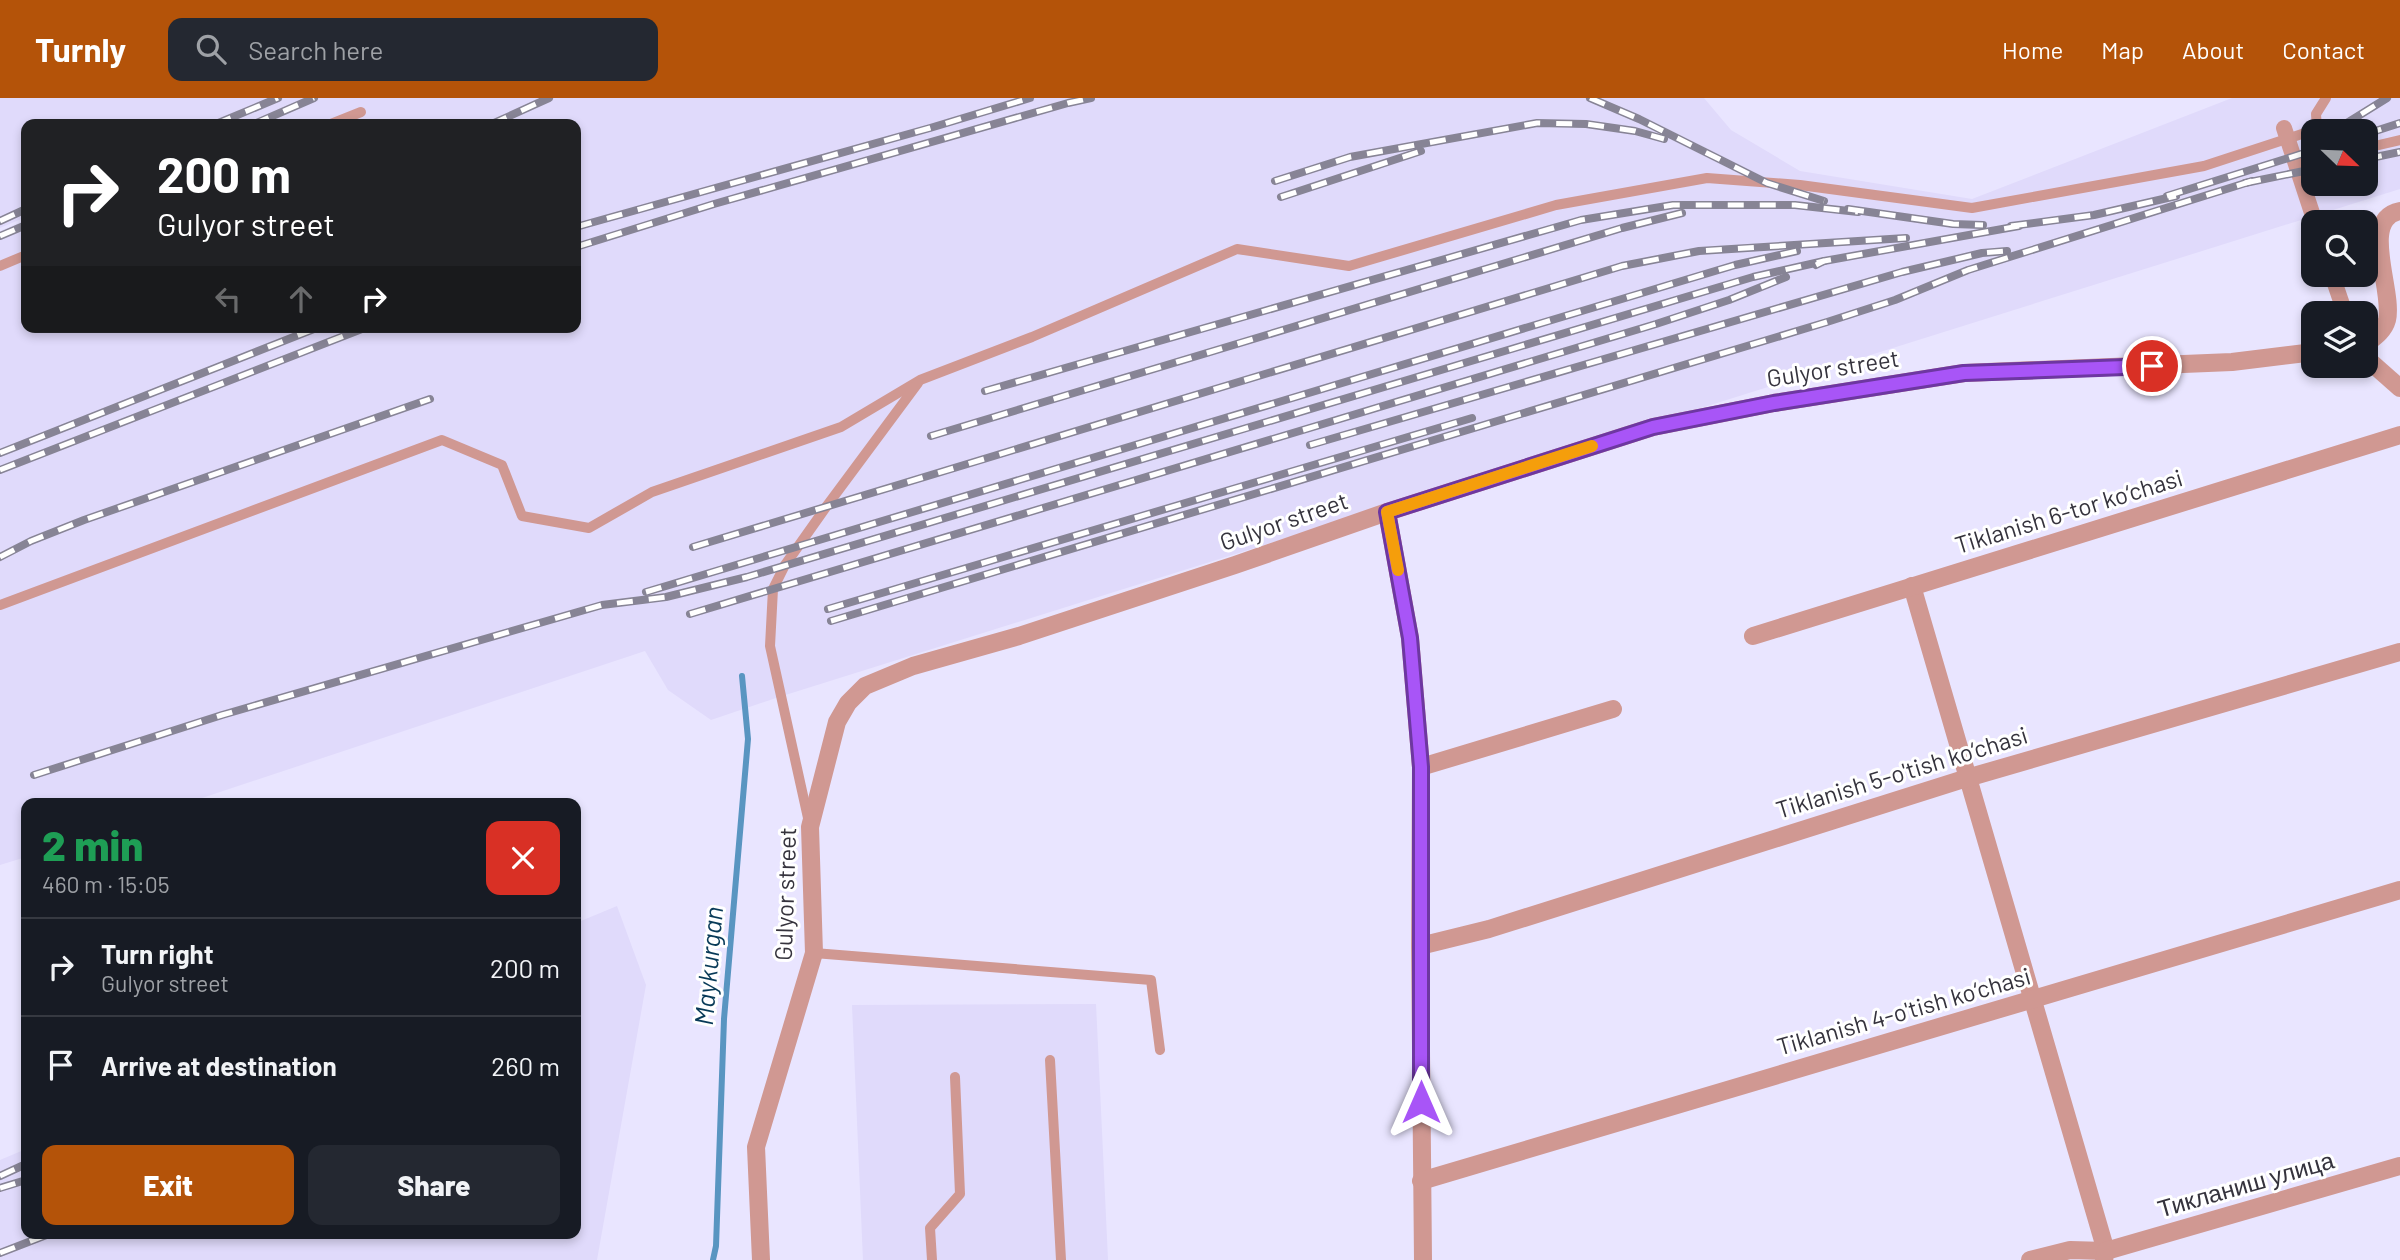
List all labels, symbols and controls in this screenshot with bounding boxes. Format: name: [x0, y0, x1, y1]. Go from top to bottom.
search box: [168, 18, 658, 81]
text: Turnly: [35, 29, 126, 69]
icon: search: [192, 30, 230, 68]
text: Search here: [248, 34, 383, 65]
text: Home: [2002, 35, 2063, 64]
text: Map: [2101, 35, 2144, 64]
text: About: [2182, 35, 2244, 64]
text: Contact: [2282, 35, 2365, 64]
north arrow: [2301, 119, 2378, 196]
map controls: [2301, 119, 2378, 378]
text: 200 m: [157, 144, 291, 203]
icon: right: [42, 147, 133, 238]
text: Gulyor street: [157, 204, 335, 242]
button: search: [2301, 210, 2378, 287]
icon: left: [209, 280, 247, 318]
icon: ahead: [282, 280, 320, 318]
icon: right: [355, 280, 393, 318]
button: layers: [2301, 301, 2378, 378]
pin: [2122, 336, 2182, 396]
street label: Gulyor street: [1765, 343, 1901, 392]
icon: arrive: [2133, 347, 2171, 385]
street label: Tiklanish 6-tor ko‘chasi: [1951, 462, 2186, 559]
street label: Gulyor street: [1216, 485, 1351, 556]
street label: Tiklanish 5-o'tish ko‘chasi: [1772, 719, 2031, 824]
text: 2 min: [42, 819, 143, 869]
button: close: [486, 821, 560, 895]
street label: Gulyor street: [768, 827, 801, 961]
text: 460 m · 15:05: [42, 870, 170, 898]
water label: Maykurgan: [687, 905, 728, 1027]
text: Turn right: [101, 938, 214, 969]
icon: right: [42, 948, 80, 986]
text: 200 m: [490, 952, 560, 983]
street label: Tiklanish 4-o'tish ko‘chasi: [1773, 960, 2034, 1061]
text: Gulyor street: [101, 969, 229, 997]
icon: arrive: [42, 1046, 80, 1084]
text: Arrive at destination: [101, 1050, 337, 1081]
text: 260 m: [491, 1050, 560, 1081]
position arrow: [1384, 1065, 1458, 1139]
street label: Тикланиш улица: [2154, 1144, 2338, 1223]
button: Exit: [42, 1145, 294, 1225]
button: Share: [308, 1145, 560, 1225]

